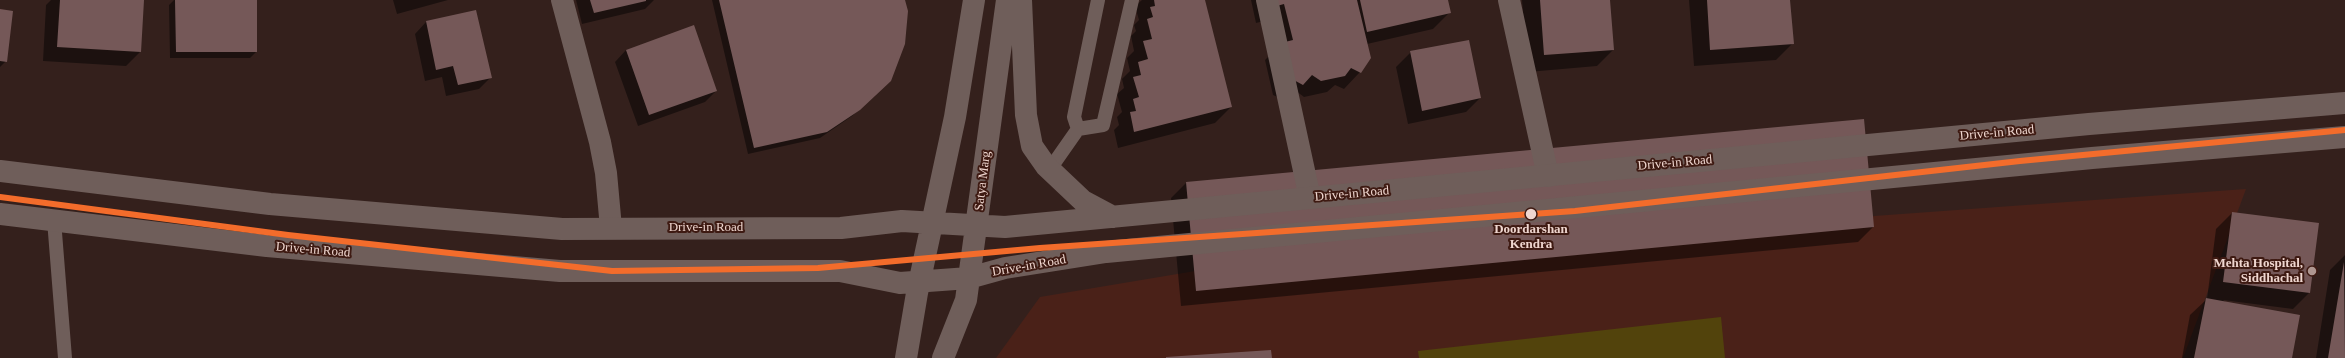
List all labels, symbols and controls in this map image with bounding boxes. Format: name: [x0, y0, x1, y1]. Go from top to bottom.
street label: Drive-in Road: [1959, 122, 2035, 144]
street label: Satya Marg: [972, 150, 994, 212]
street label: Drive-in Road: [1637, 152, 1713, 174]
street label: Drive-in Road: [1314, 183, 1390, 205]
marker: Doordarshan Kendra: [1524, 207, 1538, 221]
street label: Drive-in Road: [669, 220, 743, 236]
place label: Doordarshan Kendra: [1494, 222, 1568, 253]
street label: Drive-in Road: [275, 239, 351, 261]
street label: Drive-in Road: [991, 252, 1067, 280]
place label: Mehta Hospital, Siddhachal: [2213, 256, 2303, 287]
marker: Mehta Hospital, Siddhachal: [2306, 265, 2318, 277]

